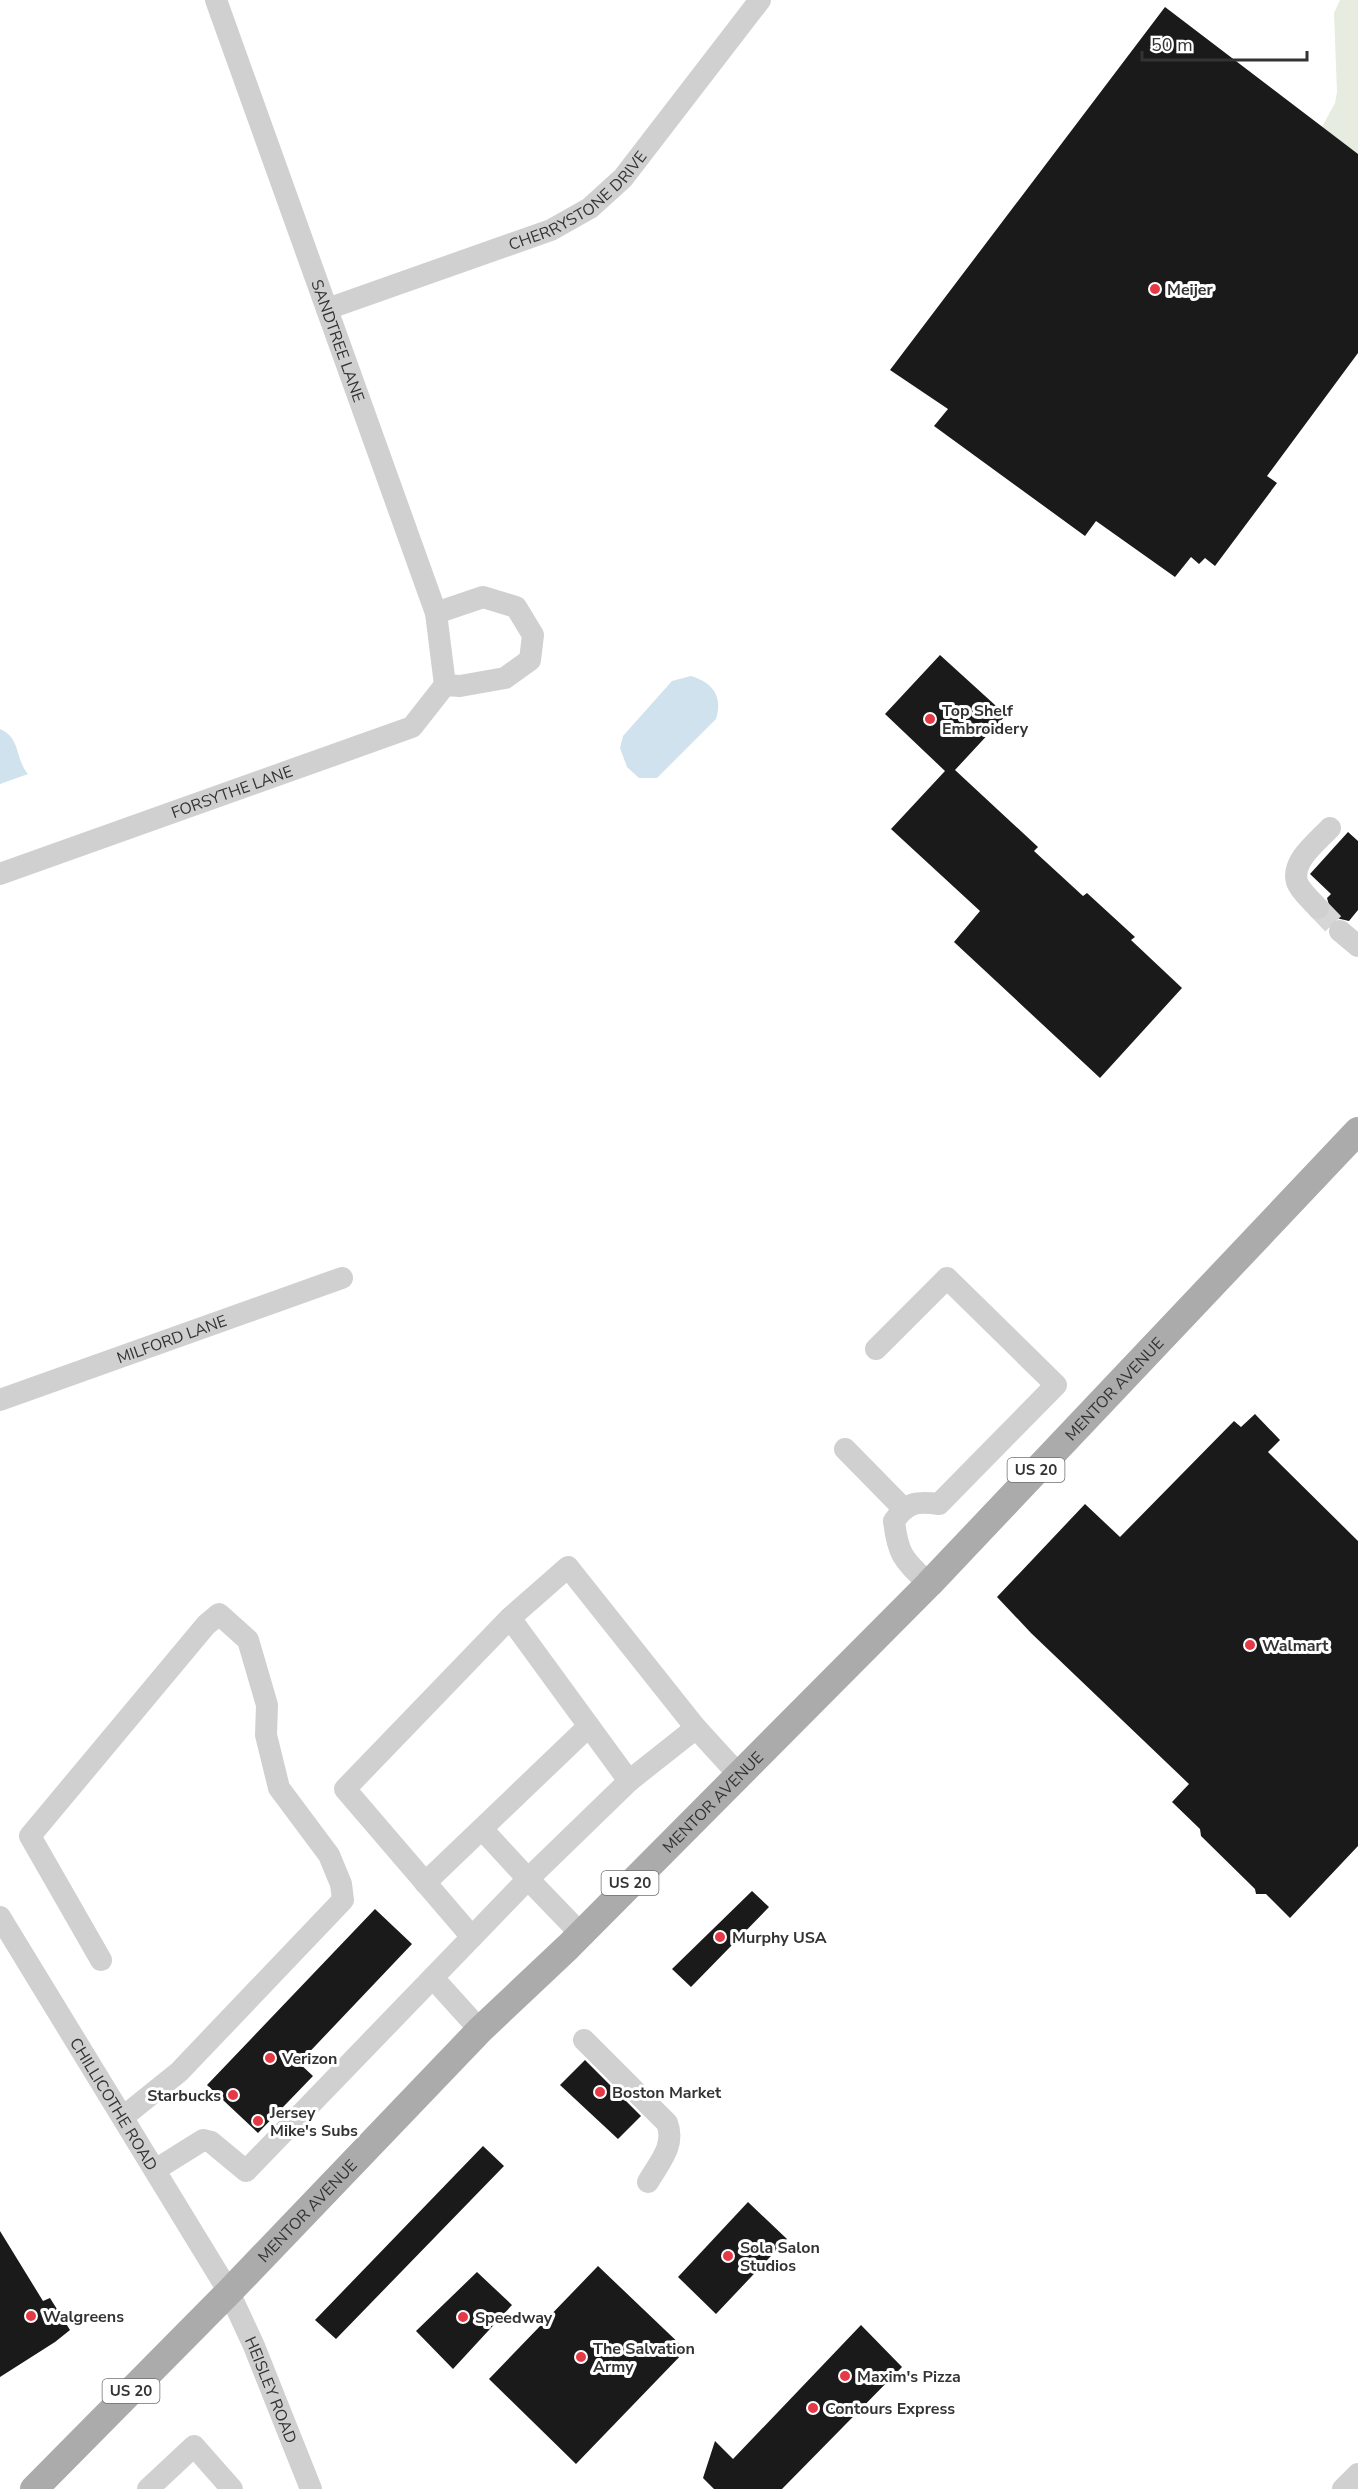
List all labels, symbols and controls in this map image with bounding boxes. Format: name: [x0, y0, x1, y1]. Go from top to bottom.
scale bar: [1142, 24, 1307, 62]
text: 50 m: [1151, 33, 1193, 57]
street label: CHERRYSTONE DRIVE: [506, 146, 652, 256]
street label: SANDTREE LANE: [305, 277, 369, 405]
place label: Meijer: [1167, 279, 1213, 301]
marker: Meijer: [1148, 282, 1162, 296]
place label: Top Shelf Embroidery: [942, 700, 1029, 740]
marker: Top Shelf Embroidery: [923, 712, 937, 726]
street label: FORSYTHE LANE: [168, 761, 296, 824]
street label: MILFORD LANE: [114, 1310, 230, 1370]
street label: MENTOR AVENUE: [1060, 1333, 1169, 1446]
road number: US 20: [1008, 1458, 1064, 1482]
place label: Walmart: [1262, 1635, 1329, 1657]
marker: Walmart: [1243, 1638, 1257, 1652]
street label: MENTOR AVENUE: [658, 1747, 769, 1858]
road number: US 20: [602, 1871, 658, 1895]
place label: Murphy USA: [732, 1927, 827, 1949]
marker: Murphy USA: [713, 1930, 727, 1944]
street label: CHILLICOTHE ROAD: [64, 2034, 162, 2175]
place label: Verizon: [281, 2048, 337, 2070]
marker: Verizon: [263, 2051, 277, 2065]
place label: Boston Market: [612, 2082, 722, 2104]
place label: Starbucks: [147, 2085, 221, 2107]
marker: Boston Market: [593, 2085, 607, 2099]
marker: Starbucks: [226, 2088, 240, 2102]
place label: Jersey Mike's Subs: [269, 2102, 358, 2142]
marker: Jersey Mike's Subs: [251, 2114, 265, 2128]
street label: MENTOR AVENUE: [253, 2155, 362, 2268]
place label: Sola Salon Studios: [740, 2237, 820, 2277]
marker: Sola Salon Studios: [721, 2249, 735, 2263]
place label: Walgreens: [43, 2306, 124, 2328]
place label: Speedway: [475, 2307, 553, 2329]
marker: Walgreens: [24, 2309, 38, 2323]
marker: Speedway: [456, 2310, 470, 2324]
street label: HEISLEY ROAD: [239, 2333, 302, 2447]
place label: The Salvation Army: [593, 2338, 695, 2378]
marker: The Salvation Army: [574, 2350, 588, 2364]
place label: Maxim's Pizza: [857, 2366, 961, 2388]
marker: Maxim's Pizza: [838, 2369, 852, 2383]
road number: US 20: [102, 2379, 160, 2403]
place label: Contours Express: [825, 2398, 955, 2420]
marker: Contours Express: [806, 2401, 820, 2415]

